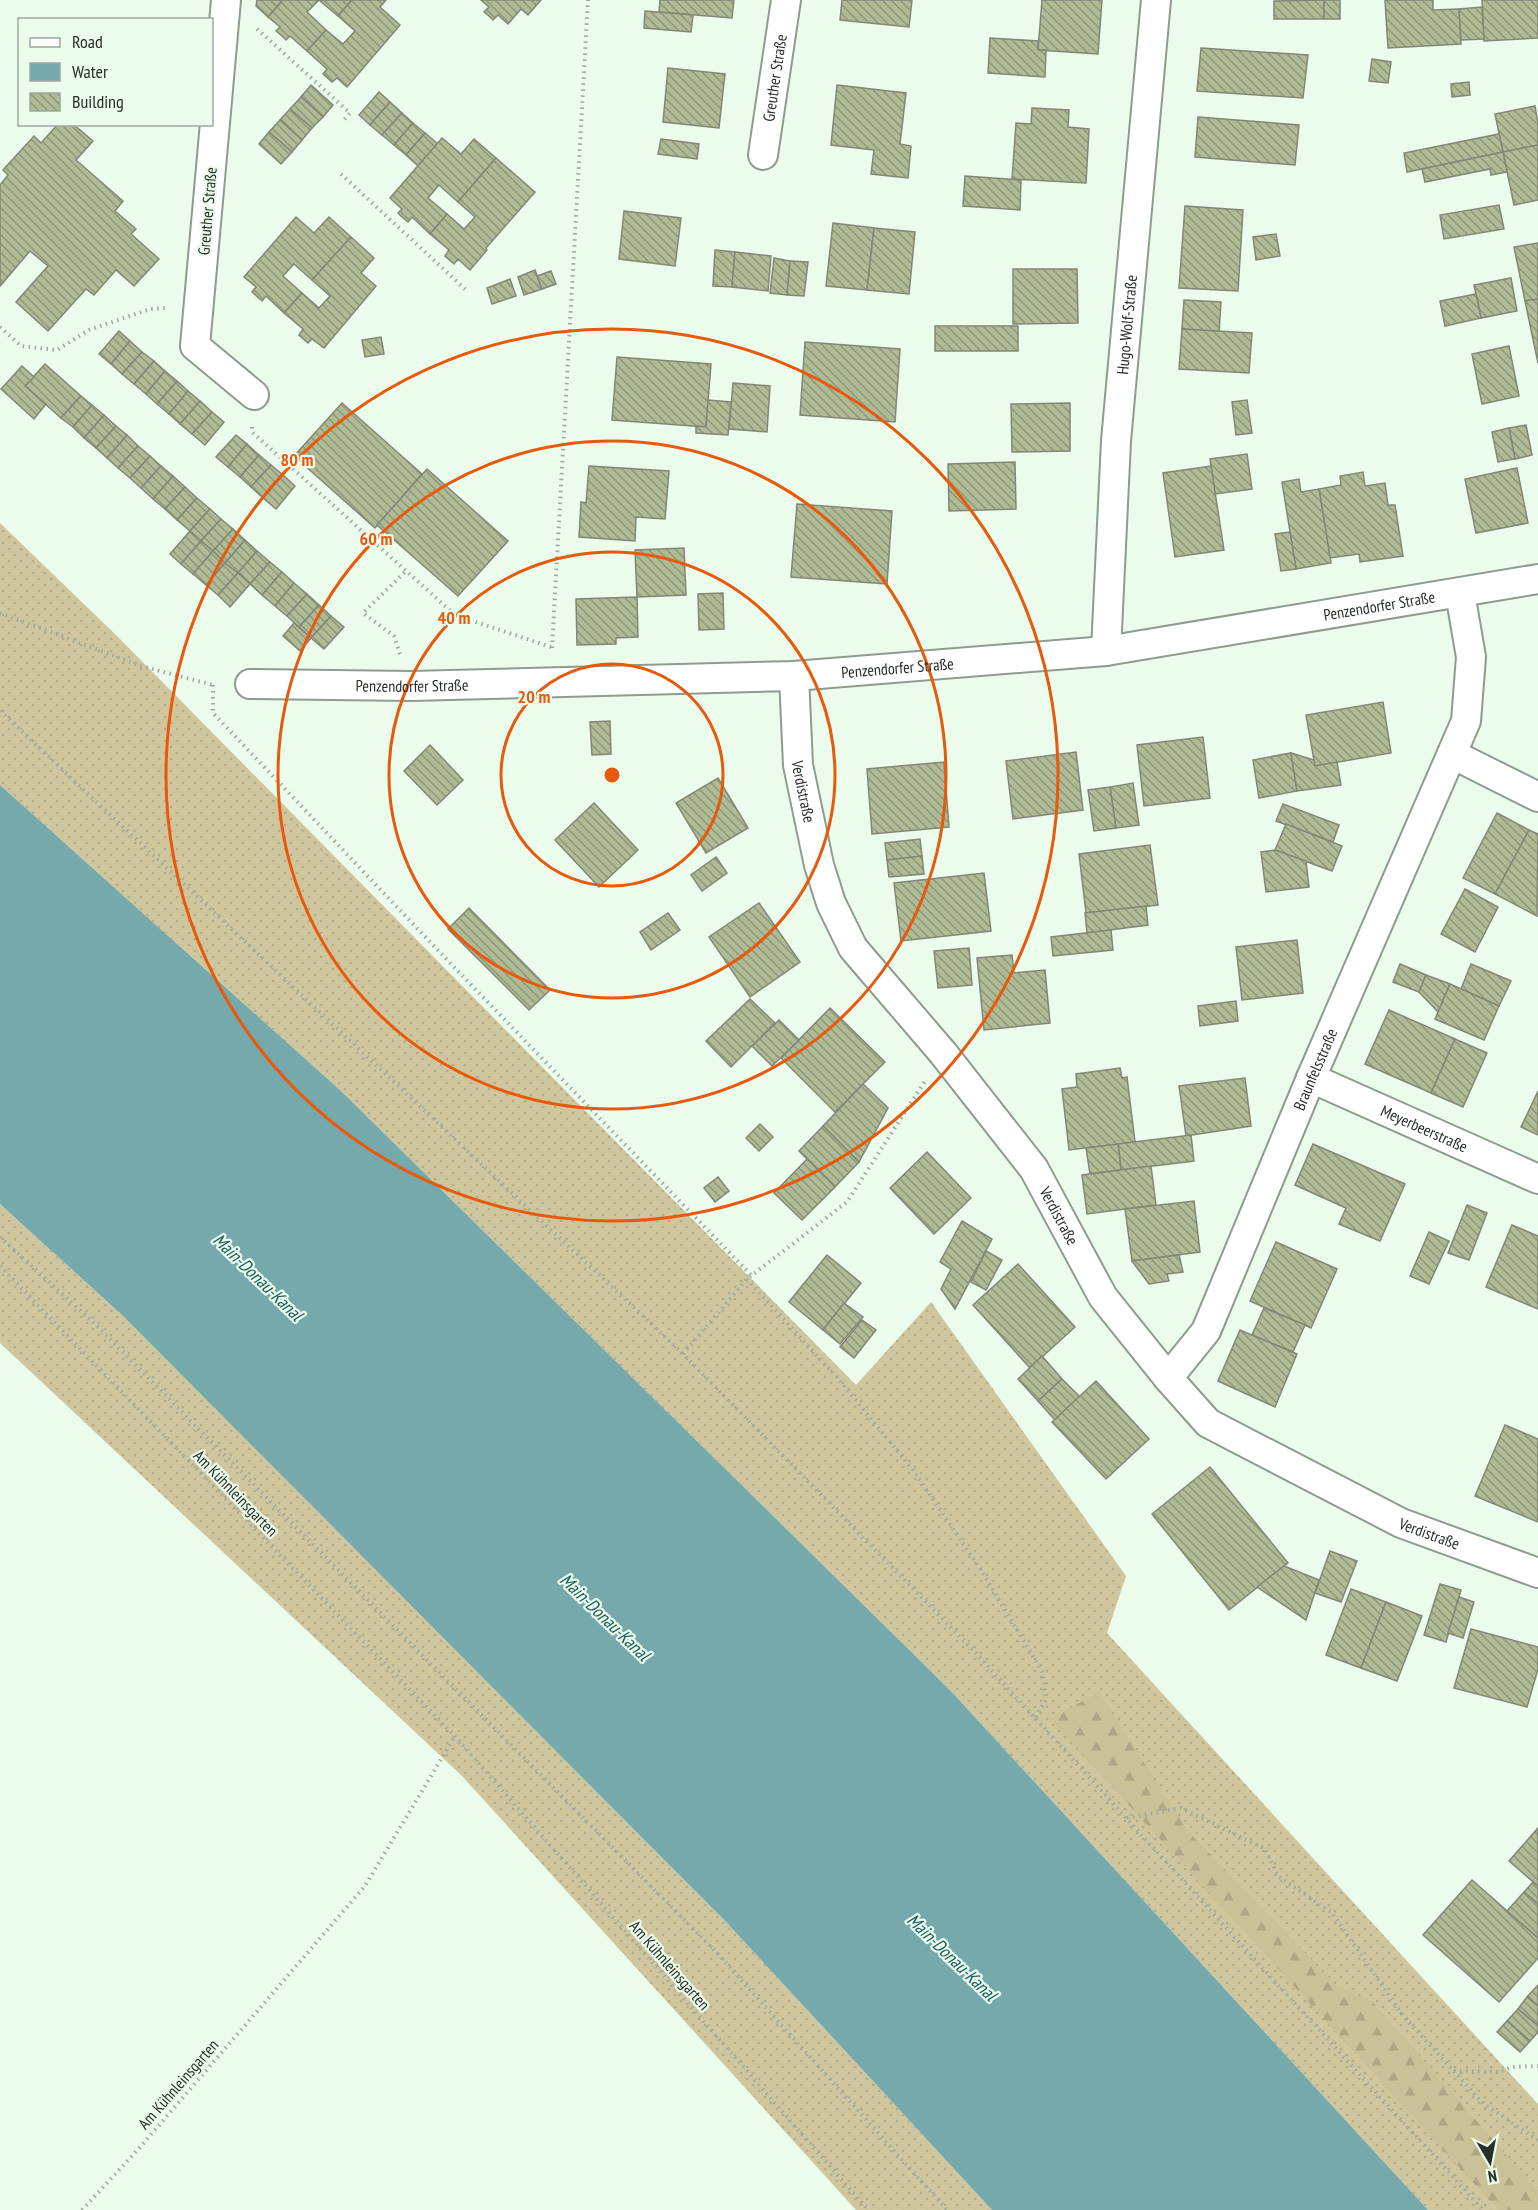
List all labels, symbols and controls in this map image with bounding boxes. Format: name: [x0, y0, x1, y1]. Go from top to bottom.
legend: [18, 18, 213, 126]
text: Road: [72, 30, 103, 53]
street label: Greuther Straße: [758, 33, 791, 123]
text: Water: [72, 60, 108, 83]
text: Building: [72, 90, 124, 113]
street label: Greuther Straße: [193, 166, 221, 256]
street label: Hugo-Wolf-Straße: [1112, 274, 1141, 375]
text: 80 m: [281, 448, 313, 471]
text: 60 m: [360, 527, 392, 550]
street label: Penzendorfer Straße: [1322, 586, 1436, 625]
text: 40 m: [438, 606, 470, 629]
street label: Penzendorfer Straße: [841, 653, 955, 682]
street label: Penzendorfer Straße: [355, 675, 469, 696]
text: 20 m: [518, 685, 550, 708]
street label: Verdistraße: [788, 759, 820, 824]
centre of rings: [602, 765, 622, 785]
street label: Braunfelsstraße: [1289, 1025, 1341, 1113]
street label: Meyerbeerstraße: [1378, 1100, 1471, 1156]
street label: Verdistraße: [1035, 1182, 1083, 1248]
water label: Main-Donau-Kanal: [208, 1228, 309, 1327]
street label: Am Kühnleinsgarten: [190, 1446, 282, 1540]
street label: Verdistraße: [1395, 1513, 1462, 1554]
water label: Main-Donau-Kanal: [555, 1568, 656, 1667]
water label: Main-Donau-Kanal: [902, 1908, 1003, 2007]
street label: Am Kühnleinsgarten: [626, 1916, 714, 2014]
street label: Am Kühnleinsgarten: [134, 2035, 222, 2133]
north arrow: [1460, 2132, 1520, 2192]
text: N: [1487, 2166, 1499, 2187]

